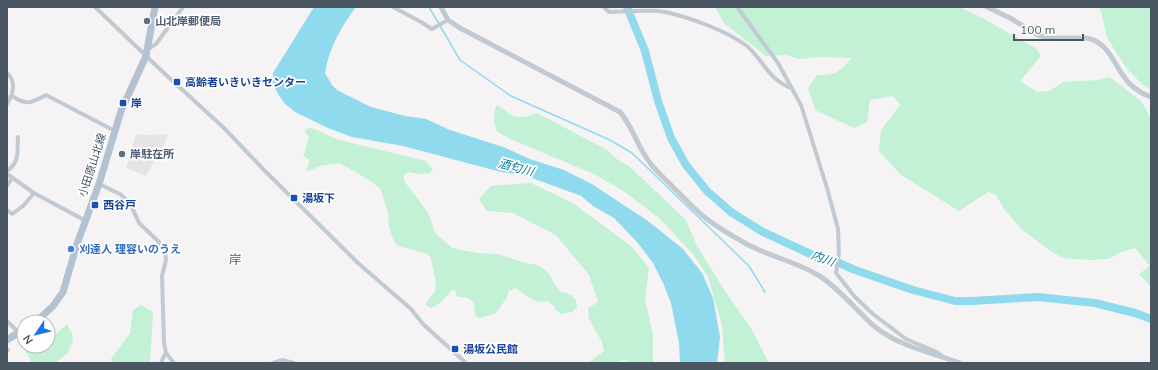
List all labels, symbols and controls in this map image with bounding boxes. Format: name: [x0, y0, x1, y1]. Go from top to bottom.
place label: 山北岸郵便局: [155, 14, 221, 28]
marker: 山北岸郵便局: [142, 16, 152, 26]
scale bar: [1014, 16, 1083, 42]
text: 100 m: [1020, 22, 1055, 37]
place label: 高齢者いきいきセンター: [185, 75, 306, 89]
marker: 高齢者いきいきセンター: [172, 77, 182, 87]
place label: 岸: [131, 96, 142, 110]
marker: 岸: [118, 98, 128, 108]
street label: 小田原山北線: [75, 131, 109, 199]
place label: 岸駐在所: [130, 147, 174, 161]
marker: 岸駐在所: [117, 149, 127, 159]
water label: 酒匂川: [497, 155, 537, 179]
place label: 湯坂下: [302, 191, 335, 205]
marker: 湯坂下: [289, 193, 299, 203]
place label: 西谷戸: [103, 198, 136, 212]
marker: 西谷戸: [90, 200, 100, 210]
place label: 刈達人 理容いのうえ: [79, 242, 181, 256]
marker: 刈達人 理容いのうえ: [66, 244, 76, 254]
water label: 内川: [809, 247, 839, 270]
district label: 岸: [228, 251, 242, 267]
north arrow: [16, 314, 56, 354]
text: N: [20, 332, 36, 347]
place label: 湯坂公民館: [463, 342, 518, 356]
marker: 湯坂公民館: [450, 344, 460, 354]

